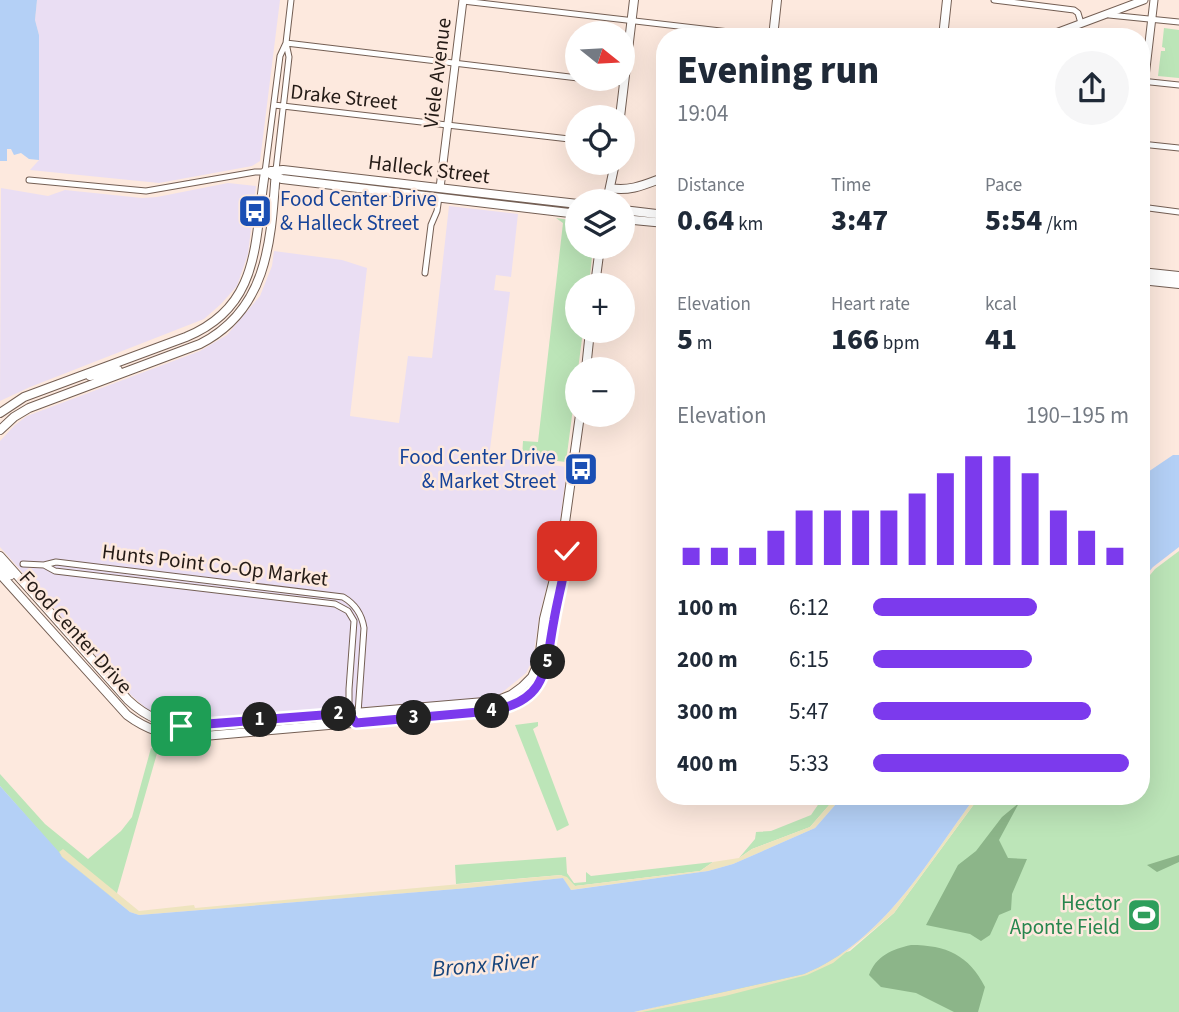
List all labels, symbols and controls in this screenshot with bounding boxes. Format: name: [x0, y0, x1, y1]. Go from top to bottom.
street label: Viele Avenue: [415, 16, 459, 130]
north arrow: [565, 21, 635, 91]
map controls: [565, 21, 635, 427]
text: Evening run: [677, 44, 879, 98]
button: share: [1055, 51, 1129, 125]
street label: Drake Street: [289, 76, 399, 118]
text: 19:04: [677, 97, 728, 130]
button: locate: [565, 105, 635, 175]
street label: Halleck Street: [367, 147, 491, 191]
text: Distance: [677, 172, 745, 199]
text: Time: [831, 172, 871, 199]
text: Pace: [985, 172, 1022, 199]
place label: Food Center Drive & Halleck Street: [280, 184, 437, 238]
button: layers: [565, 189, 635, 259]
bus stop icon: Food Center Drive & Halleck Street: [236, 192, 274, 230]
text: 0.64: [677, 199, 734, 242]
text: 3:47: [831, 199, 888, 242]
text: 5:54: [985, 199, 1042, 242]
text: km: [734, 211, 763, 238]
text: /km: [1042, 211, 1078, 238]
button: +: [565, 273, 635, 343]
text: Elevation: [677, 291, 751, 318]
text: Heart rate: [831, 291, 910, 318]
text: kcal: [985, 291, 1017, 318]
text: 5: [677, 318, 693, 361]
text: 166: [831, 318, 879, 361]
text: 41: [985, 318, 1017, 361]
text: m: [693, 330, 713, 357]
text: bpm: [879, 330, 920, 357]
button: −: [565, 357, 635, 427]
text: Elevation: [677, 399, 767, 432]
text: 190–195 m: [1026, 399, 1129, 432]
place label: Food Center Drive & Market Street: [399, 442, 556, 496]
bus stop icon: Food Center Drive & Market Street: [562, 450, 600, 488]
pin: [537, 521, 597, 581]
icon: check: [548, 532, 586, 570]
street label: Hunts Point Co-Op Market: [100, 536, 330, 594]
street label: Food Center Drive: [12, 564, 140, 700]
text: 100 m: [677, 591, 738, 624]
text: 6:12: [789, 591, 829, 624]
text: 200 m: [677, 643, 738, 676]
text: 6:15: [789, 643, 829, 676]
pin: 5: [530, 644, 566, 680]
text: 5: [542, 648, 553, 675]
pin: 4: [475, 694, 510, 728]
text: 300 m: [677, 695, 738, 728]
text: 5:47: [789, 695, 829, 728]
pin: [151, 696, 211, 756]
pin: 2: [322, 696, 356, 732]
text: 4: [486, 697, 497, 724]
text: 2: [333, 700, 344, 727]
pin: 3: [396, 700, 432, 736]
pin: 1: [243, 702, 278, 738]
text: 3: [408, 704, 419, 731]
text: 1: [254, 706, 265, 733]
icon: arrive: [162, 707, 200, 745]
text: 400 m: [677, 747, 738, 780]
text: 5:33: [789, 747, 829, 780]
place label: Hector Aponte Field: [1010, 888, 1121, 942]
sports icon: Hector Aponte Field: [1125, 896, 1163, 934]
water label: Bronx River: [431, 943, 541, 986]

